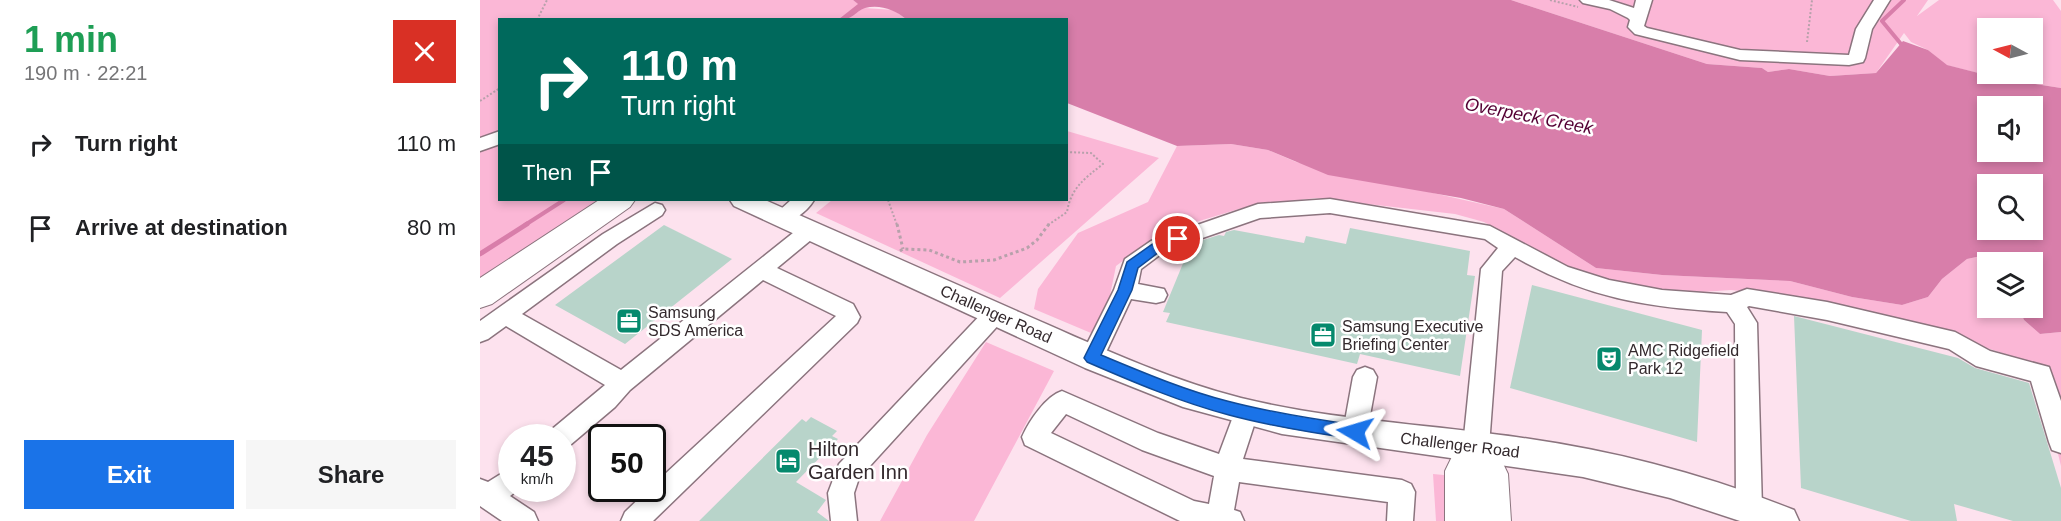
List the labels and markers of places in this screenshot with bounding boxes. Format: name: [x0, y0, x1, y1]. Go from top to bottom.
pin: [1152, 213, 1203, 264]
place label: Samsung SDS America: [648, 304, 743, 339]
office icon: Samsung SDS America: [614, 306, 644, 336]
place label: Samsung Executive Briefing Center: [1342, 318, 1484, 353]
office icon: Samsung Executive Briefing Center: [1308, 320, 1338, 350]
place label: AMC Ridgefield Park 12: [1628, 342, 1739, 377]
theatre icon: AMC Ridgefield Park 12: [1594, 344, 1624, 374]
place label: Hilton Garden Inn: [808, 438, 908, 483]
hotel icon: Hilton Garden Inn: [773, 446, 803, 476]

